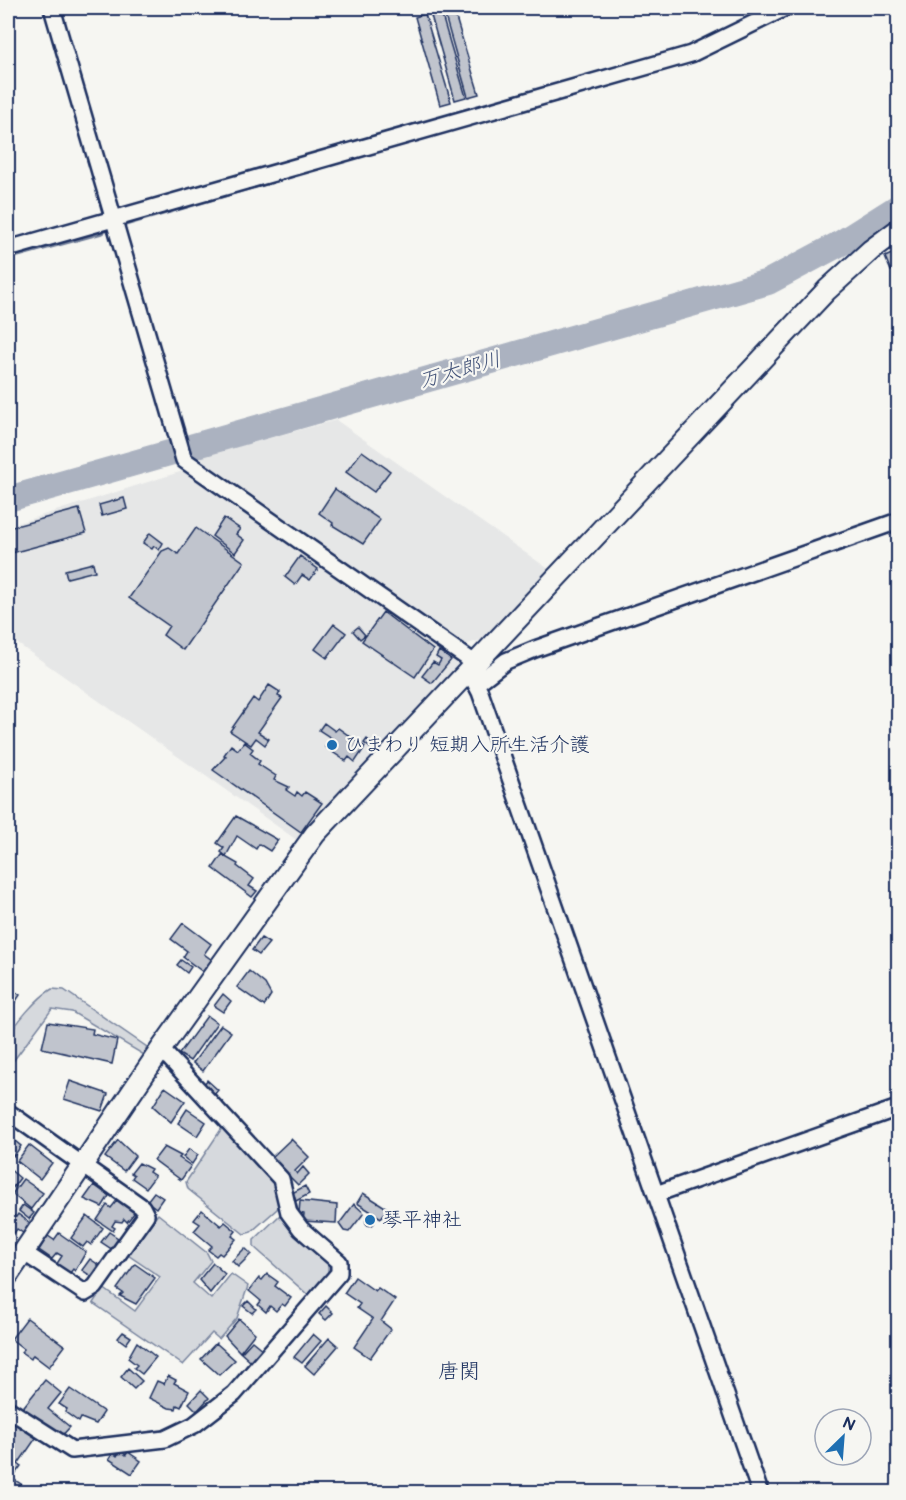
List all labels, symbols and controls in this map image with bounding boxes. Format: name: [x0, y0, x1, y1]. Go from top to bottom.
water label: 万太郎川: [416, 346, 504, 394]
place label: ひまわり 短期入所生活介護: [344, 733, 589, 757]
marker: ひまわり 短期入所生活介護: [325, 738, 339, 752]
place label: 琴平神社: [382, 1208, 462, 1232]
marker: 琴平神社: [363, 1213, 377, 1227]
district label: 唐関: [438, 1359, 480, 1384]
north arrow: [813, 1407, 873, 1467]
text: N: [839, 1414, 858, 1436]

